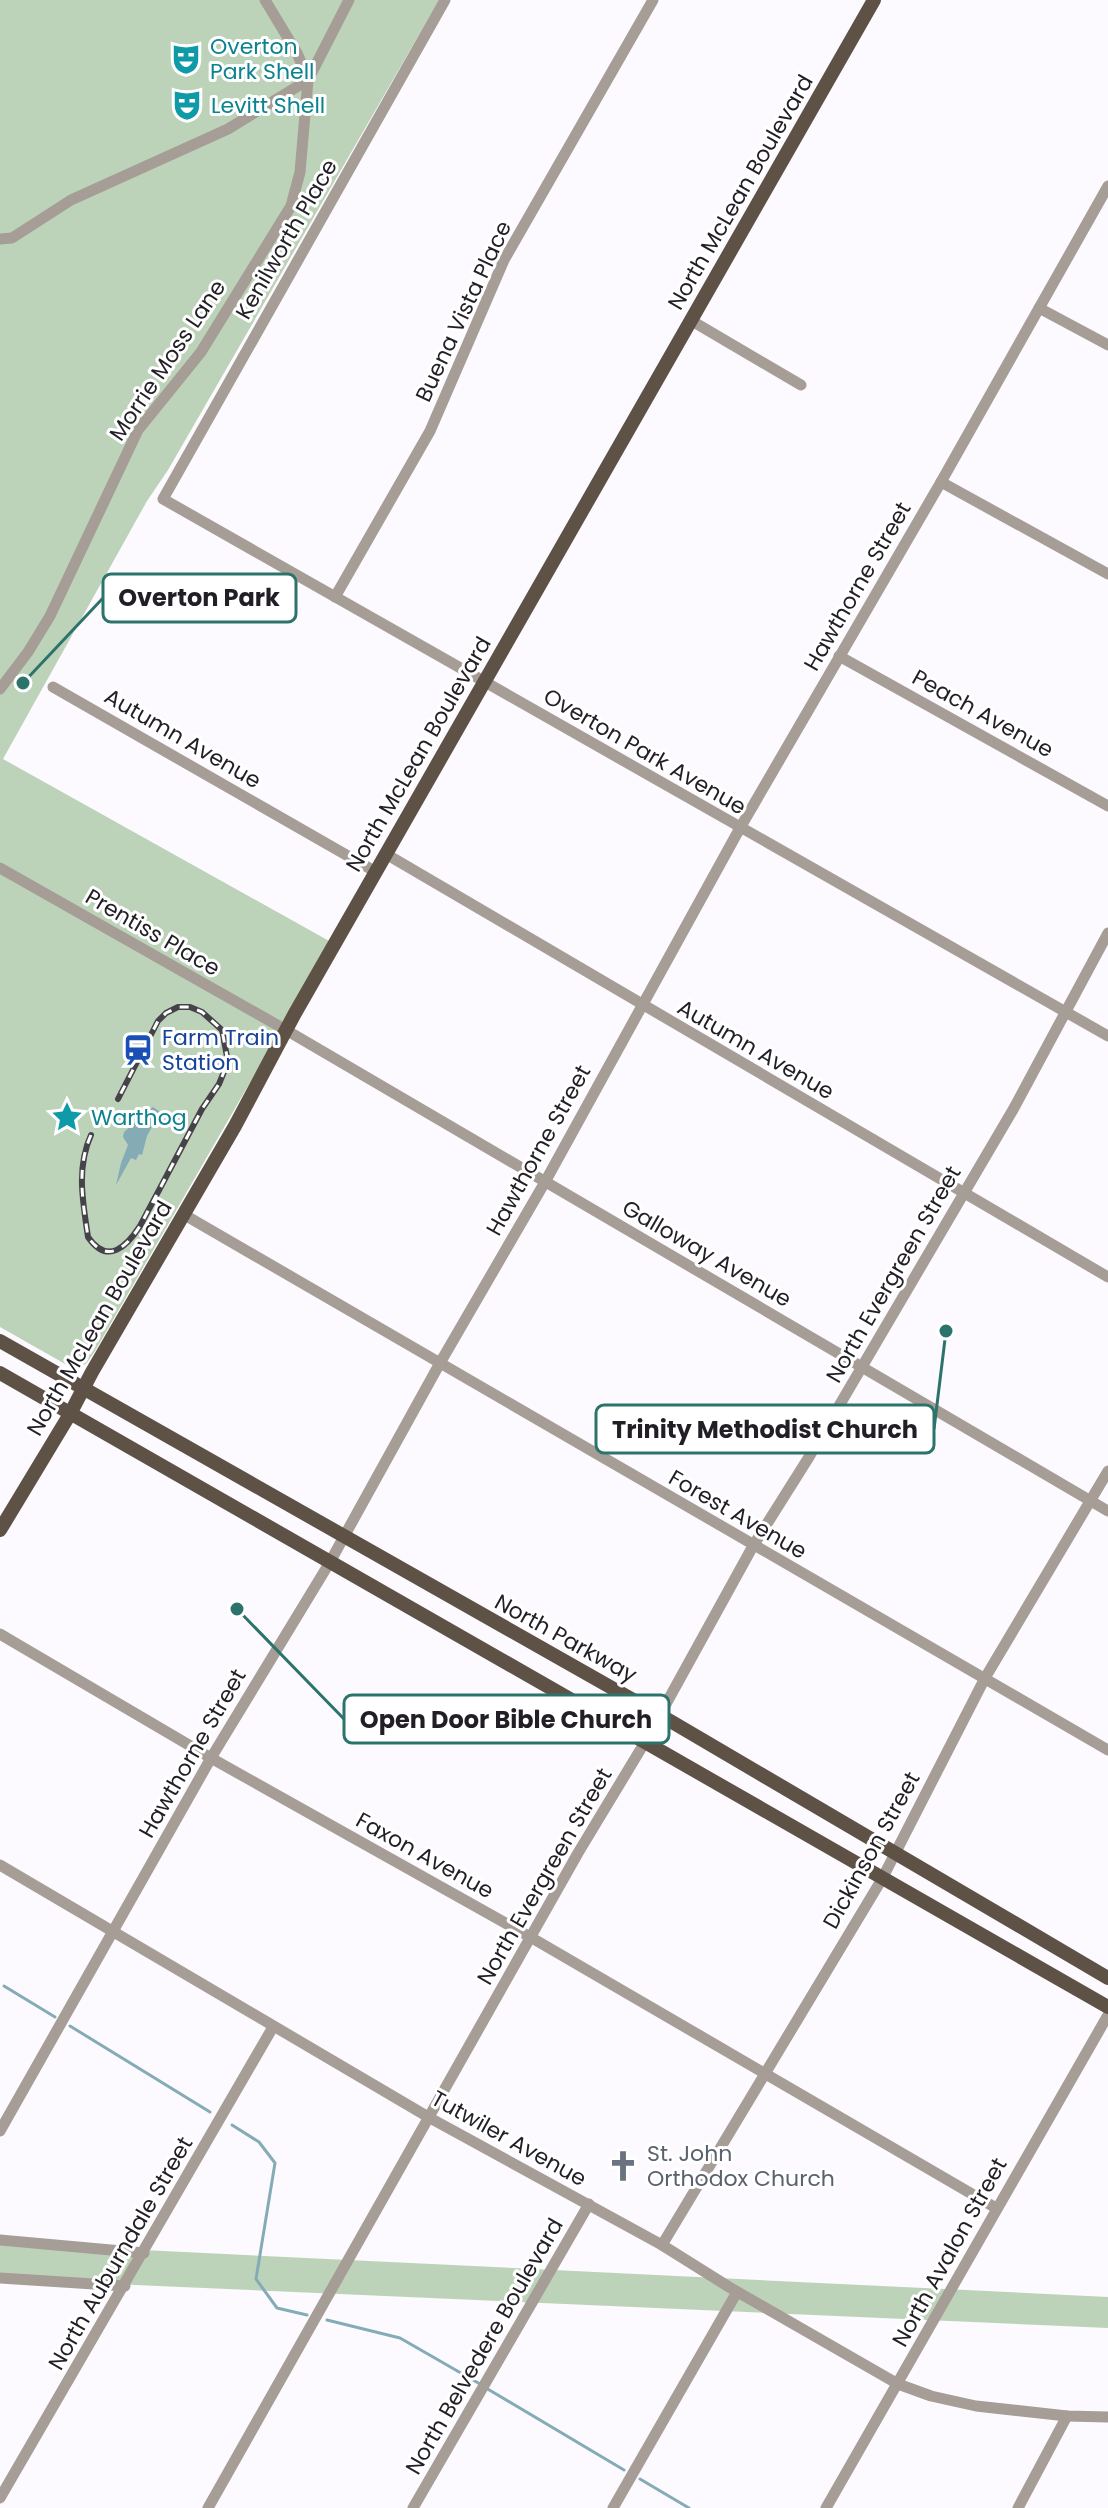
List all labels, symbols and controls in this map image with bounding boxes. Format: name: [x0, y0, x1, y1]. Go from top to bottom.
place label: Overton Park Shell: [210, 31, 314, 87]
theatre icon: Overton Park Shell: [169, 42, 203, 76]
street label: North McLean Boulevard: [660, 69, 821, 316]
theatre icon: Levitt Shell: [170, 88, 204, 122]
place label: Levitt Shell: [211, 90, 325, 121]
street label: Kenilworth Place: [228, 154, 345, 325]
street label: Buena Vista Place: [408, 216, 519, 407]
street label: Morrie Moss Lane: [102, 274, 233, 447]
street label: Hawthorne Street: [796, 496, 918, 677]
callout: Overton Park: [103, 574, 296, 622]
text: Overton Park: [118, 581, 280, 614]
street label: North McLean Boulevard: [338, 631, 499, 878]
street label: Peach Avenue: [907, 662, 1059, 765]
street label: Autumn Avenue: [99, 681, 267, 796]
street label: Overton Park Avenue: [538, 681, 752, 822]
street label: Prentiss Place: [80, 881, 226, 984]
street label: Autumn Avenue: [672, 992, 840, 1107]
place label: Farm Train Station: [162, 1022, 279, 1078]
station icon: Farm Train Station: [121, 1033, 155, 1067]
street label: Hawthorne Street: [479, 1059, 598, 1241]
place icon: Warthog: [50, 1100, 84, 1134]
place label: Warthog: [91, 1102, 187, 1133]
street label: North Evergreen Street: [819, 1160, 968, 1388]
street label: Galloway Avenue: [616, 1192, 797, 1315]
street label: North McLean Boulevard: [19, 1195, 180, 1442]
callout: Trinity Methodist Church: [596, 1405, 934, 1453]
text: Trinity Methodist Church: [612, 1413, 918, 1446]
street label: Forest Avenue: [663, 1462, 813, 1567]
street label: North Parkway: [489, 1587, 643, 1691]
street label: Hawthorne Street: [131, 1663, 253, 1844]
callout: Open Door Bible Church: [344, 1695, 669, 1743]
text: Open Door Bible Church: [360, 1703, 652, 1736]
street label: North Evergreen Street: [470, 1762, 619, 1990]
street label: Dickinson Street: [815, 1766, 927, 1934]
street label: Faxon Avenue: [350, 1805, 499, 1906]
street label: Tutwiler Avenue: [426, 2083, 592, 2194]
street label: North Auburndale Street: [41, 2131, 200, 2376]
place label: St. John Orthodox Church: [647, 2138, 835, 2194]
church icon: St. John Orthodox Church: [606, 2149, 640, 2183]
street label: North Avalon Street: [885, 2152, 1014, 2352]
street label: North Belvedere Boulevard: [398, 2212, 571, 2480]

